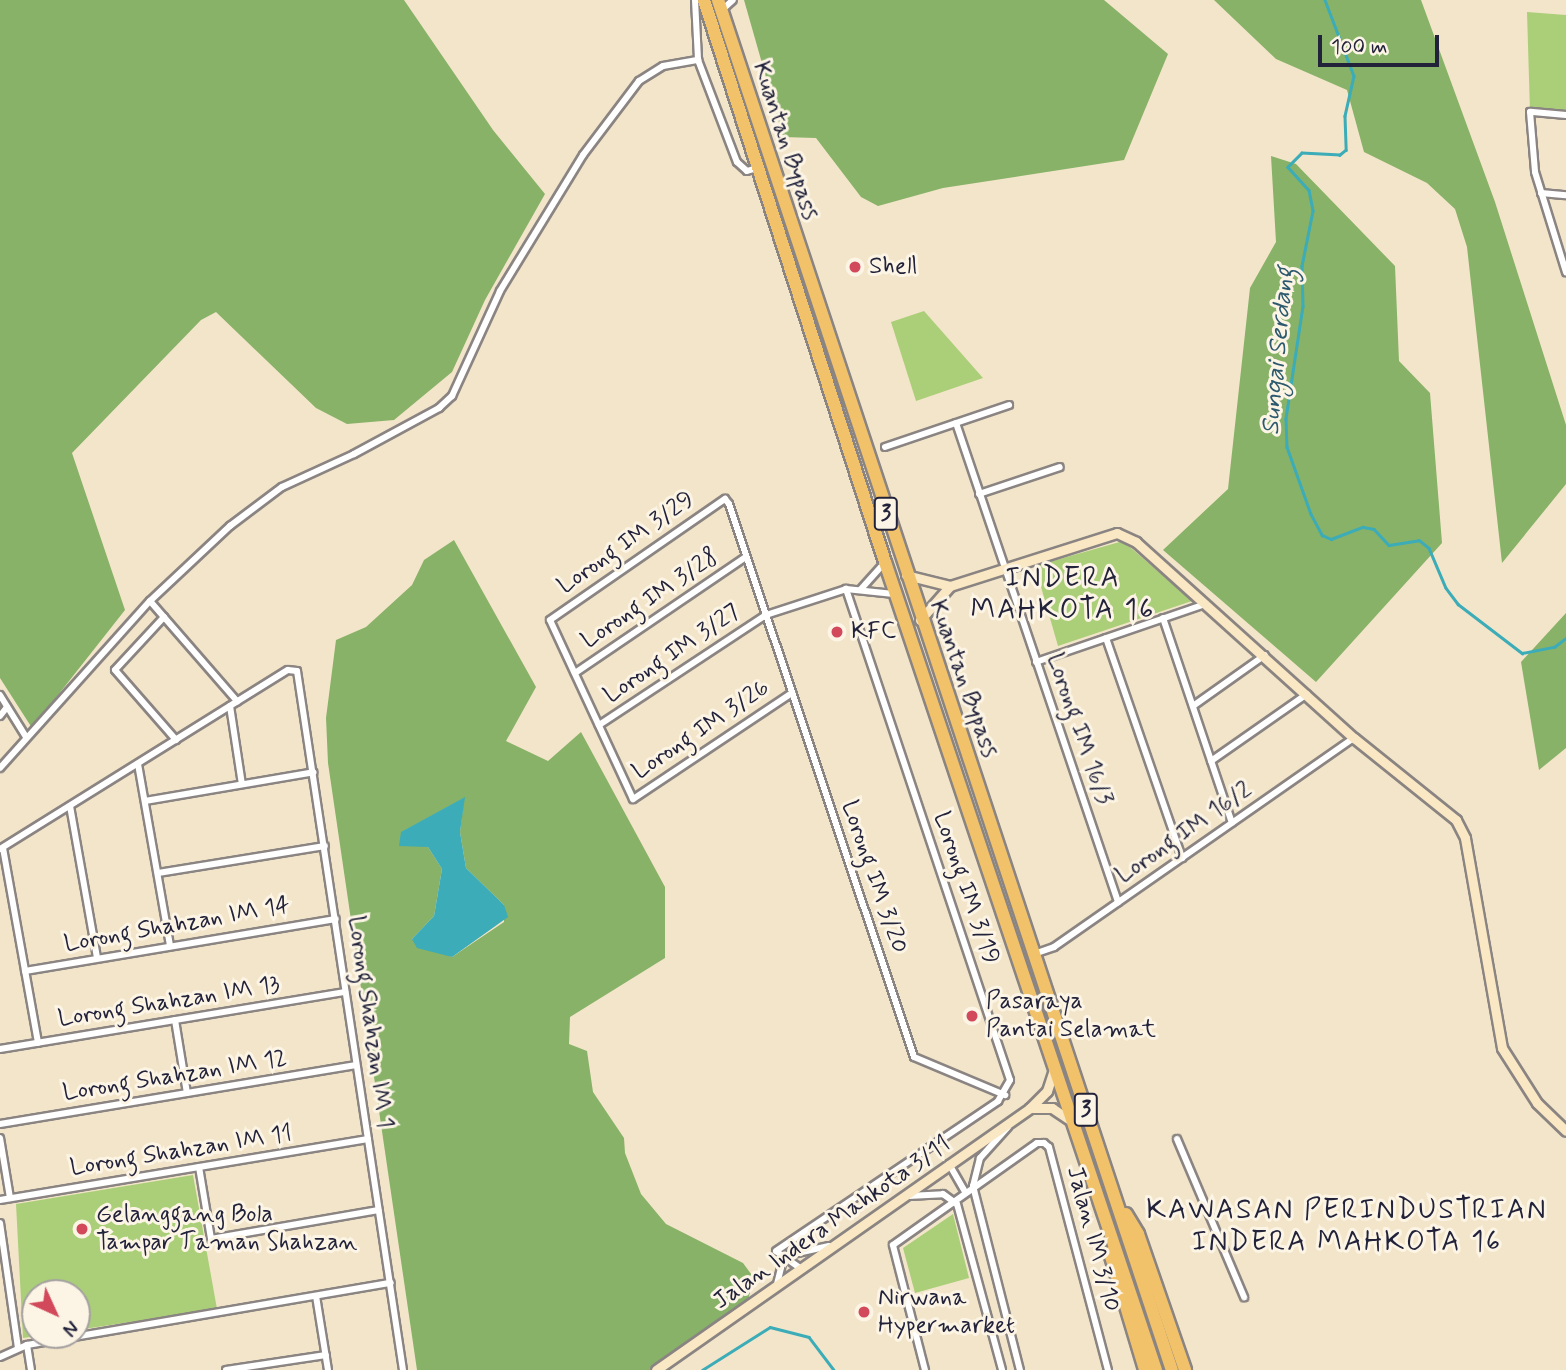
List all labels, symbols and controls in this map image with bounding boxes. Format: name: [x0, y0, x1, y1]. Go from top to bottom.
scale bar: [1321, 21, 1442, 65]
text: 100 m: [1331, 33, 1387, 61]
street label: Kuantan Bypass: [745, 57, 825, 225]
place label: Shell: [869, 253, 917, 281]
marker: Shell: [847, 259, 863, 275]
water label: Sungai Serdang: [1256, 266, 1302, 436]
street label: Lorong IM 3/29: [552, 485, 700, 601]
road number: 3: [874, 494, 898, 534]
street label: Lorong IM 3/28: [575, 542, 725, 656]
district label: INDERA MAHKOTA 16: [974, 562, 1152, 628]
street label: Kuantan Bypass: [922, 595, 1004, 763]
street label: Lorong IM 3/27: [598, 598, 746, 710]
place label: KFC: [851, 618, 896, 646]
marker: KFC: [829, 624, 845, 640]
street label: Lorong IM 16/3: [1039, 649, 1119, 809]
street label: Lorong IM 3/26: [626, 673, 776, 787]
street label: Lorong IM 16/2: [1110, 775, 1258, 891]
street label: Lorong IM 3/20: [834, 796, 914, 958]
street label: Lorong IM 3/19: [926, 807, 1006, 969]
street label: Lorong Shahzan IM 14: [60, 891, 294, 959]
street label: Lorong Shahzan IM 1: [341, 912, 399, 1132]
street label: Lorong Shahzan IM 13: [54, 970, 284, 1034]
place label: Pasaraya Pantai Selamat: [986, 988, 1156, 1044]
marker: Pasaraya Pantai Selamat: [964, 1008, 980, 1024]
street label: Lorong Shahzan IM 12: [59, 1044, 291, 1108]
road number: 3: [1074, 1091, 1098, 1130]
street label: Lorong Shahzan IM 11: [66, 1119, 296, 1183]
street label: Jalan Indera Mahkota 3/11: [705, 1128, 959, 1318]
street label: Jalan IM 3/10: [1059, 1160, 1127, 1318]
district label: KAWASAN PERINDUSTRIAN INDERA MAHKOTA 16: [1149, 1194, 1545, 1260]
place label: Gelanggang Bola Tampar Taman Shahzan: [96, 1201, 347, 1257]
marker: Gelanggang Bola Tampar Taman Shahzan: [74, 1221, 90, 1237]
north arrow: [21, 1279, 91, 1349]
place label: Nirwana Hypermarket: [878, 1284, 1015, 1340]
marker: Nirwana Hypermarket: [856, 1304, 872, 1320]
text: N: [56, 1314, 83, 1341]

